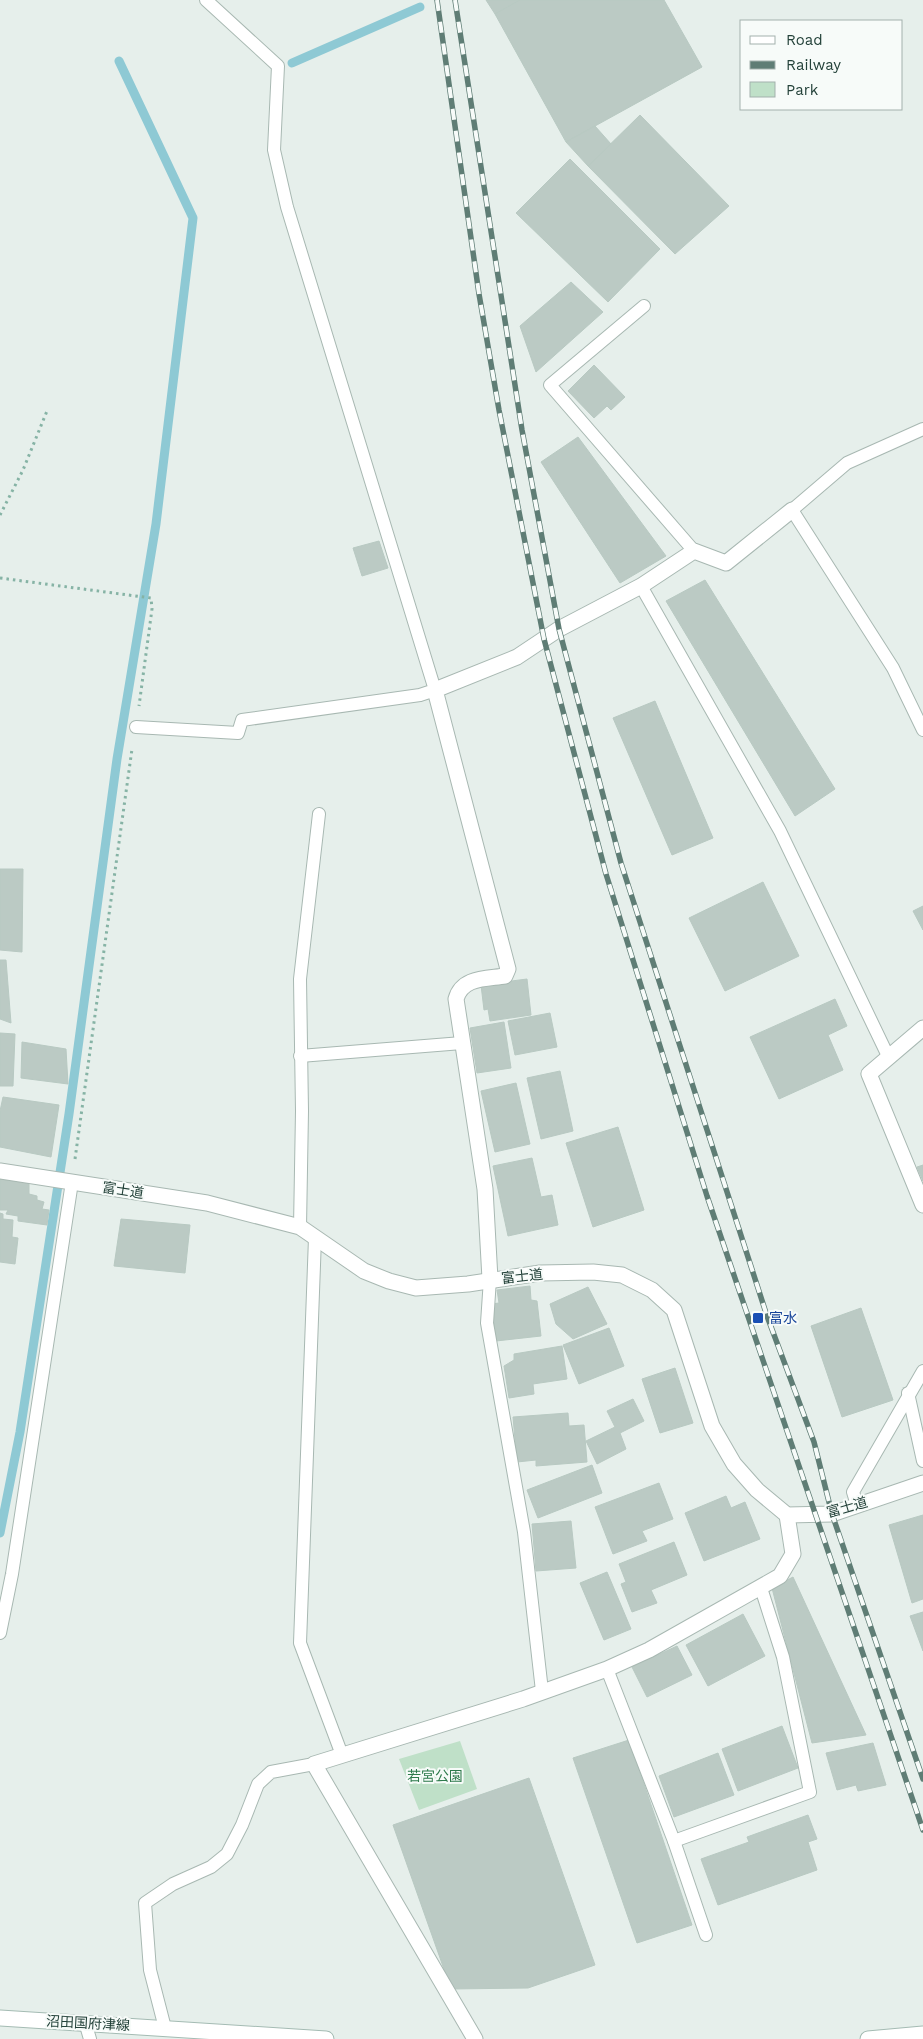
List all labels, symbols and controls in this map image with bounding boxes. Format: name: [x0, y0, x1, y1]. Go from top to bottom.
legend: [740, 20, 903, 110]
text: Road: [786, 31, 823, 49]
text: Railway: [786, 56, 841, 74]
text: Park: [786, 81, 819, 99]
street label: 富士道: [101, 1179, 145, 1201]
street label: 富士道: [500, 1266, 544, 1286]
place label: 富水: [769, 1310, 797, 1326]
marker: 富水: [751, 1311, 765, 1325]
street label: 富士道: [825, 1494, 869, 1520]
park label: 若宮公園: [407, 1768, 463, 1784]
street label: 沼田国府津線: [46, 2013, 130, 2033]

